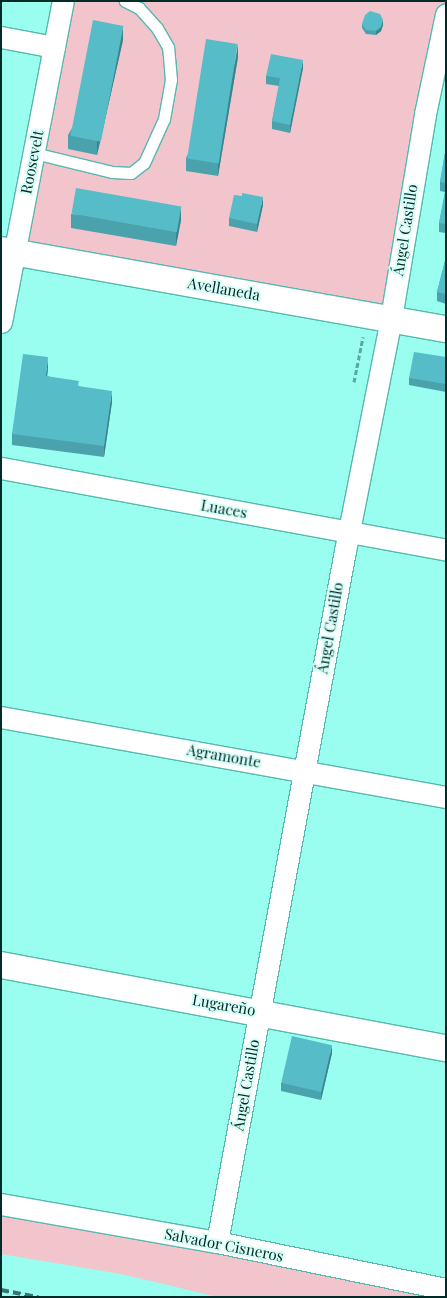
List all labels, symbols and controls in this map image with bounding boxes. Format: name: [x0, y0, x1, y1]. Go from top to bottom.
street label: Roosevelt: [17, 128, 47, 196]
street label: Ángel Castillo: [389, 183, 421, 277]
street label: Avellaneda: [186, 274, 262, 304]
street label: Luaces: [199, 496, 249, 522]
street label: Ángel Castillo: [313, 581, 347, 675]
street label: Agramonte: [186, 741, 262, 771]
street label: Lugareño: [191, 991, 257, 1019]
street label: Ángel Castillo: [229, 1038, 263, 1132]
street label: Salvador Cisneros: [163, 1225, 285, 1265]

